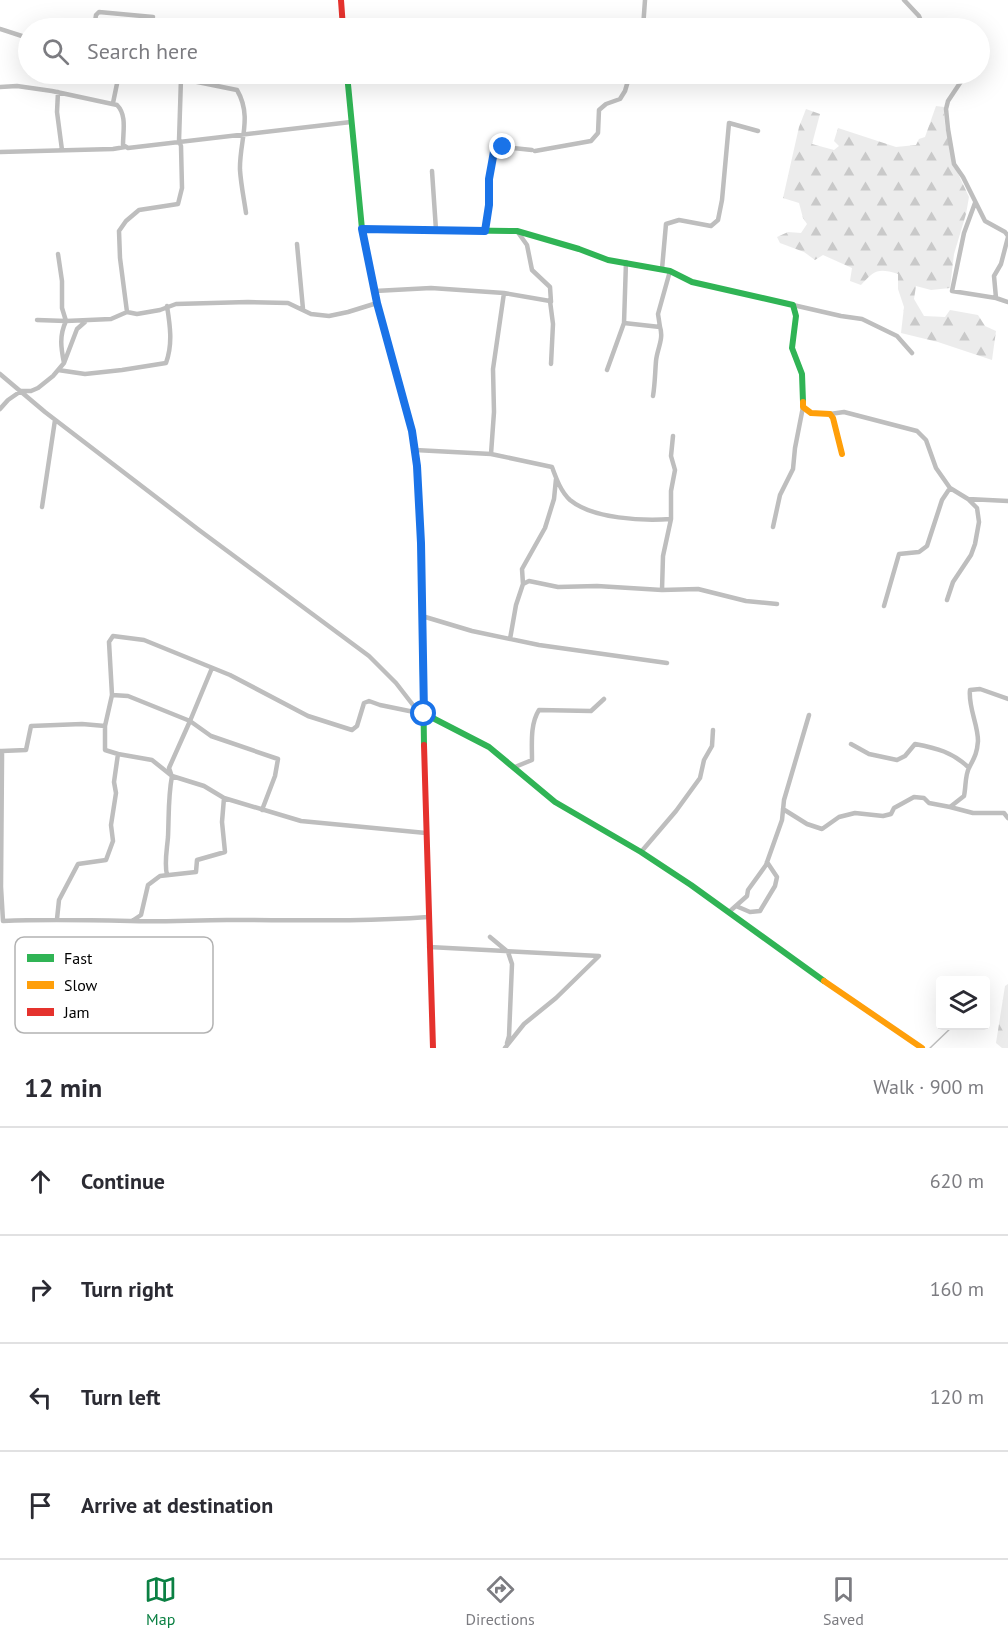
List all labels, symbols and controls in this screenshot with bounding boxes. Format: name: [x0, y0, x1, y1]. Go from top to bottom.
search box: [18, 18, 990, 84]
icon: search: [39, 35, 72, 68]
text: Search here: [87, 37, 198, 65]
route end: [489, 133, 515, 159]
route start: [410, 700, 436, 726]
legend: [15, 937, 213, 1033]
text: Fast: [64, 948, 93, 968]
text: Slow: [64, 975, 98, 995]
map controls: [936, 976, 990, 1030]
button: layers: [936, 976, 990, 1030]
text: Jam: [63, 1002, 90, 1022]
text: 12 min: [24, 1071, 102, 1104]
text: Walk · 900 m: [873, 1074, 984, 1100]
icon: ahead: [24, 1165, 57, 1198]
text: Continue: [81, 1167, 165, 1195]
text: 620 m: [930, 1168, 984, 1194]
icon: right: [24, 1273, 57, 1306]
text: Turn right: [81, 1275, 173, 1303]
text: 160 m: [930, 1276, 984, 1302]
icon: left: [24, 1381, 57, 1414]
text: Turn left: [81, 1383, 161, 1411]
text: 120 m: [930, 1384, 984, 1410]
icon: arrive: [24, 1489, 57, 1522]
text: Arrive at destination: [81, 1491, 273, 1519]
tab: Map: [144, 1573, 177, 1629]
tab: Directions: [466, 1573, 535, 1629]
tab: Saved: [823, 1573, 864, 1629]

